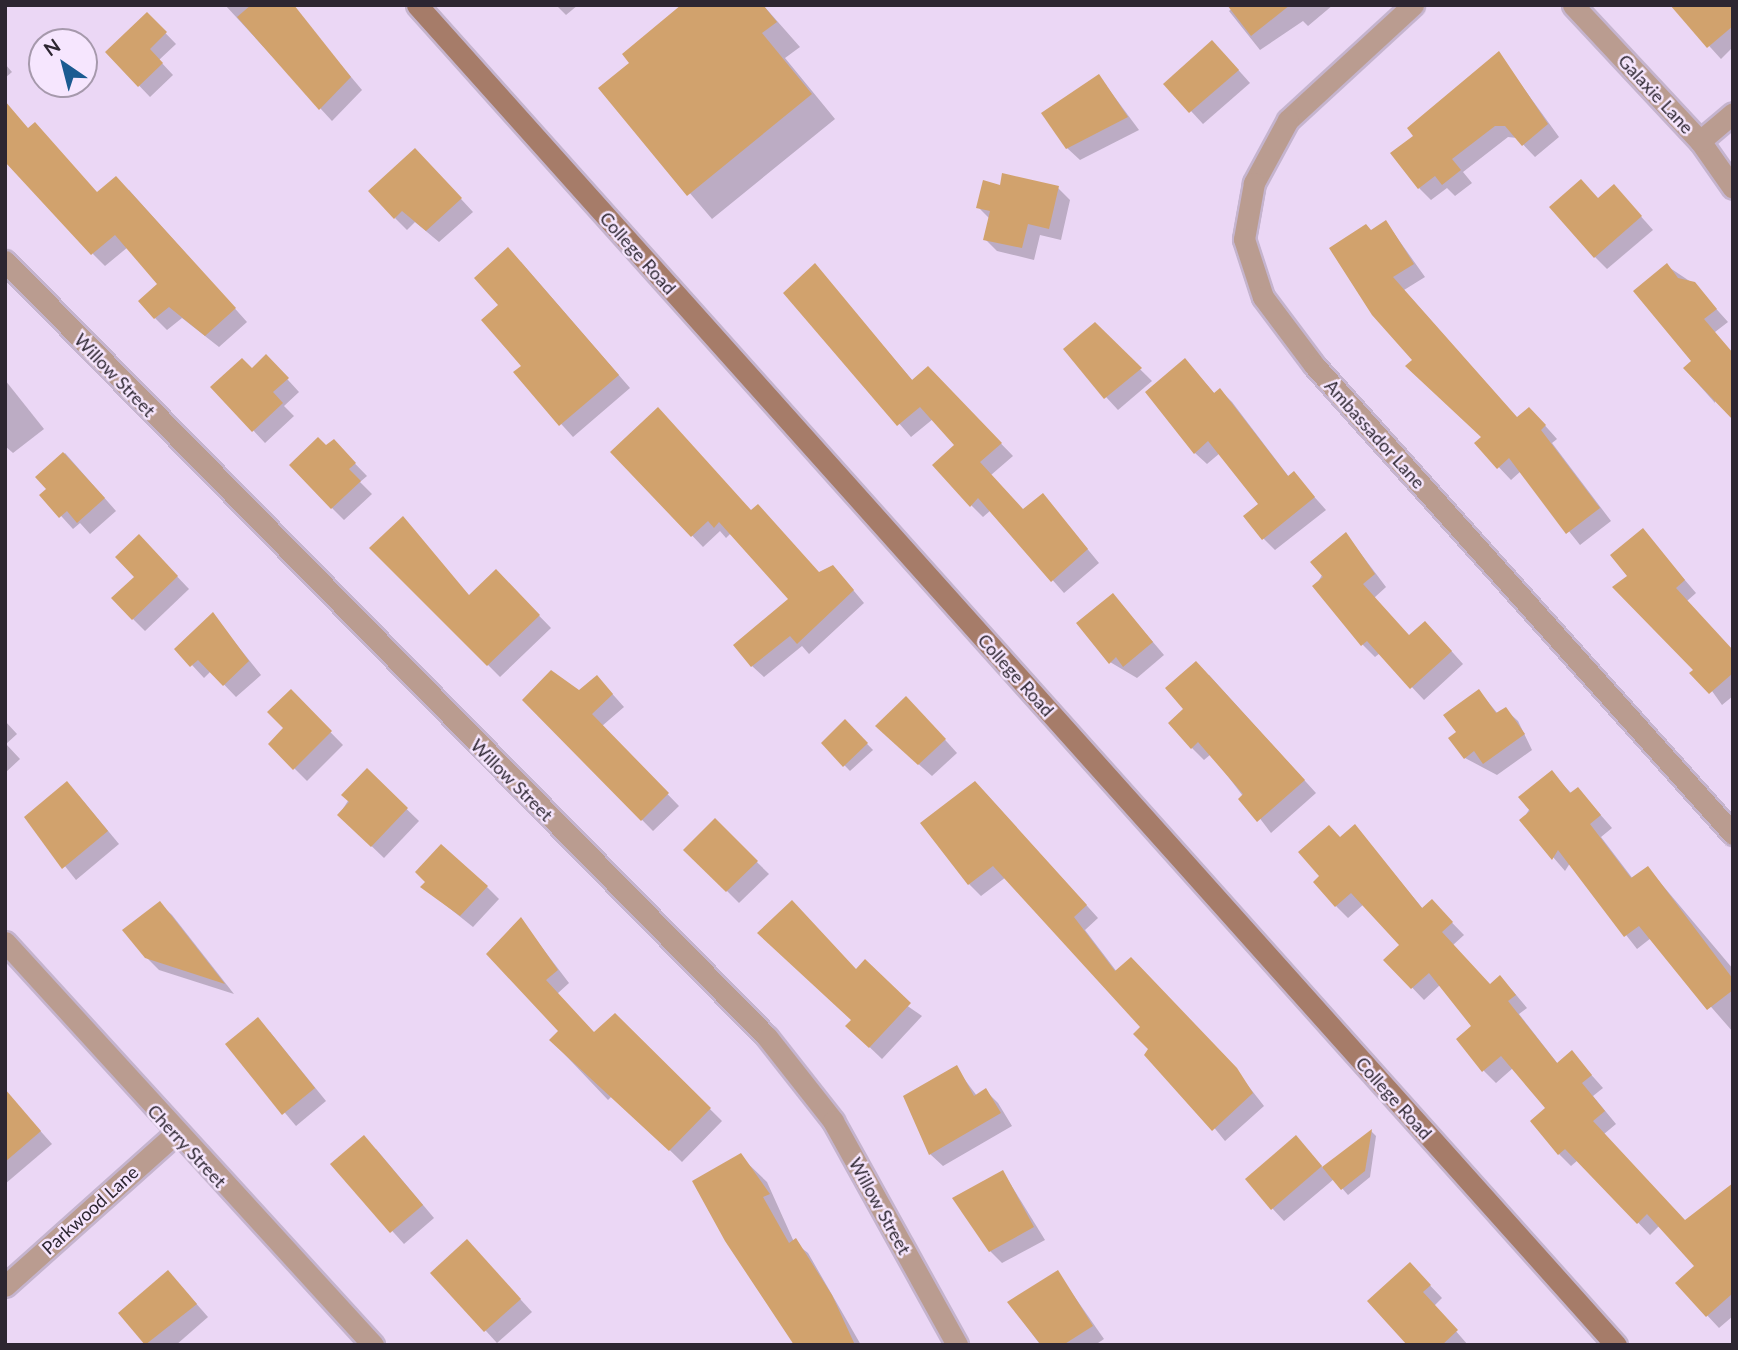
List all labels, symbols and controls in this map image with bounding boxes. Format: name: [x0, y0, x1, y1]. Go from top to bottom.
north arrow: [28, 28, 98, 98]
text: N: [39, 33, 64, 61]
street label: Galaxie Lane: [1614, 50, 1698, 138]
street label: College Road: [595, 207, 681, 299]
street label: Willow Street: [70, 329, 160, 421]
street label: Ambassador Lane: [1320, 375, 1430, 493]
street label: College Road: [973, 629, 1059, 721]
street label: Willow Street: [466, 734, 558, 826]
street label: College Road: [1351, 1052, 1437, 1144]
street label: Cherry Street: [143, 1100, 231, 1192]
street label: Willow Street: [844, 1154, 916, 1258]
street label: Parkwood Lane: [37, 1161, 143, 1259]

